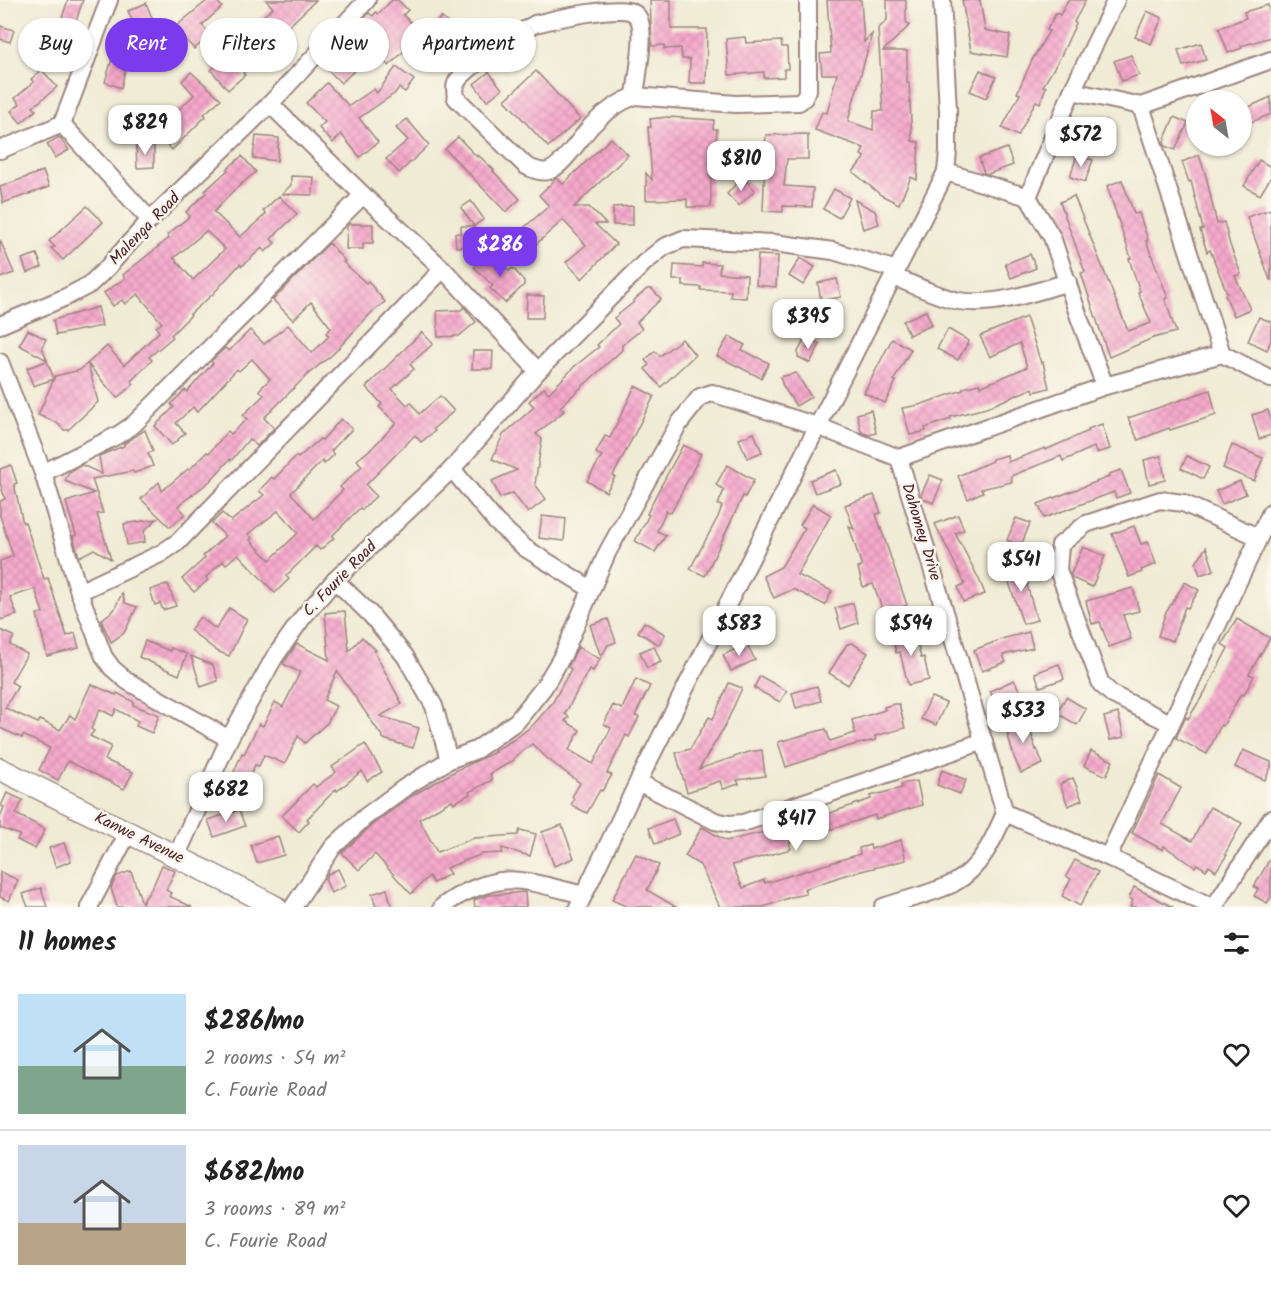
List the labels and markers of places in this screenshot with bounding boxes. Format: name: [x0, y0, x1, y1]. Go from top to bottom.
pin: $829: [109, 105, 181, 156]
pin: $572: [1045, 117, 1117, 168]
pin: $810: [705, 141, 777, 192]
pin: $286: [464, 227, 536, 278]
pin: $395: [772, 299, 844, 350]
pin: $541: [985, 542, 1057, 593]
pin: $583: [703, 606, 775, 657]
pin: $594: [875, 606, 947, 657]
pin: $533: [987, 693, 1059, 744]
pin: $682: [190, 772, 262, 823]
pin: $417: [760, 801, 832, 852]

